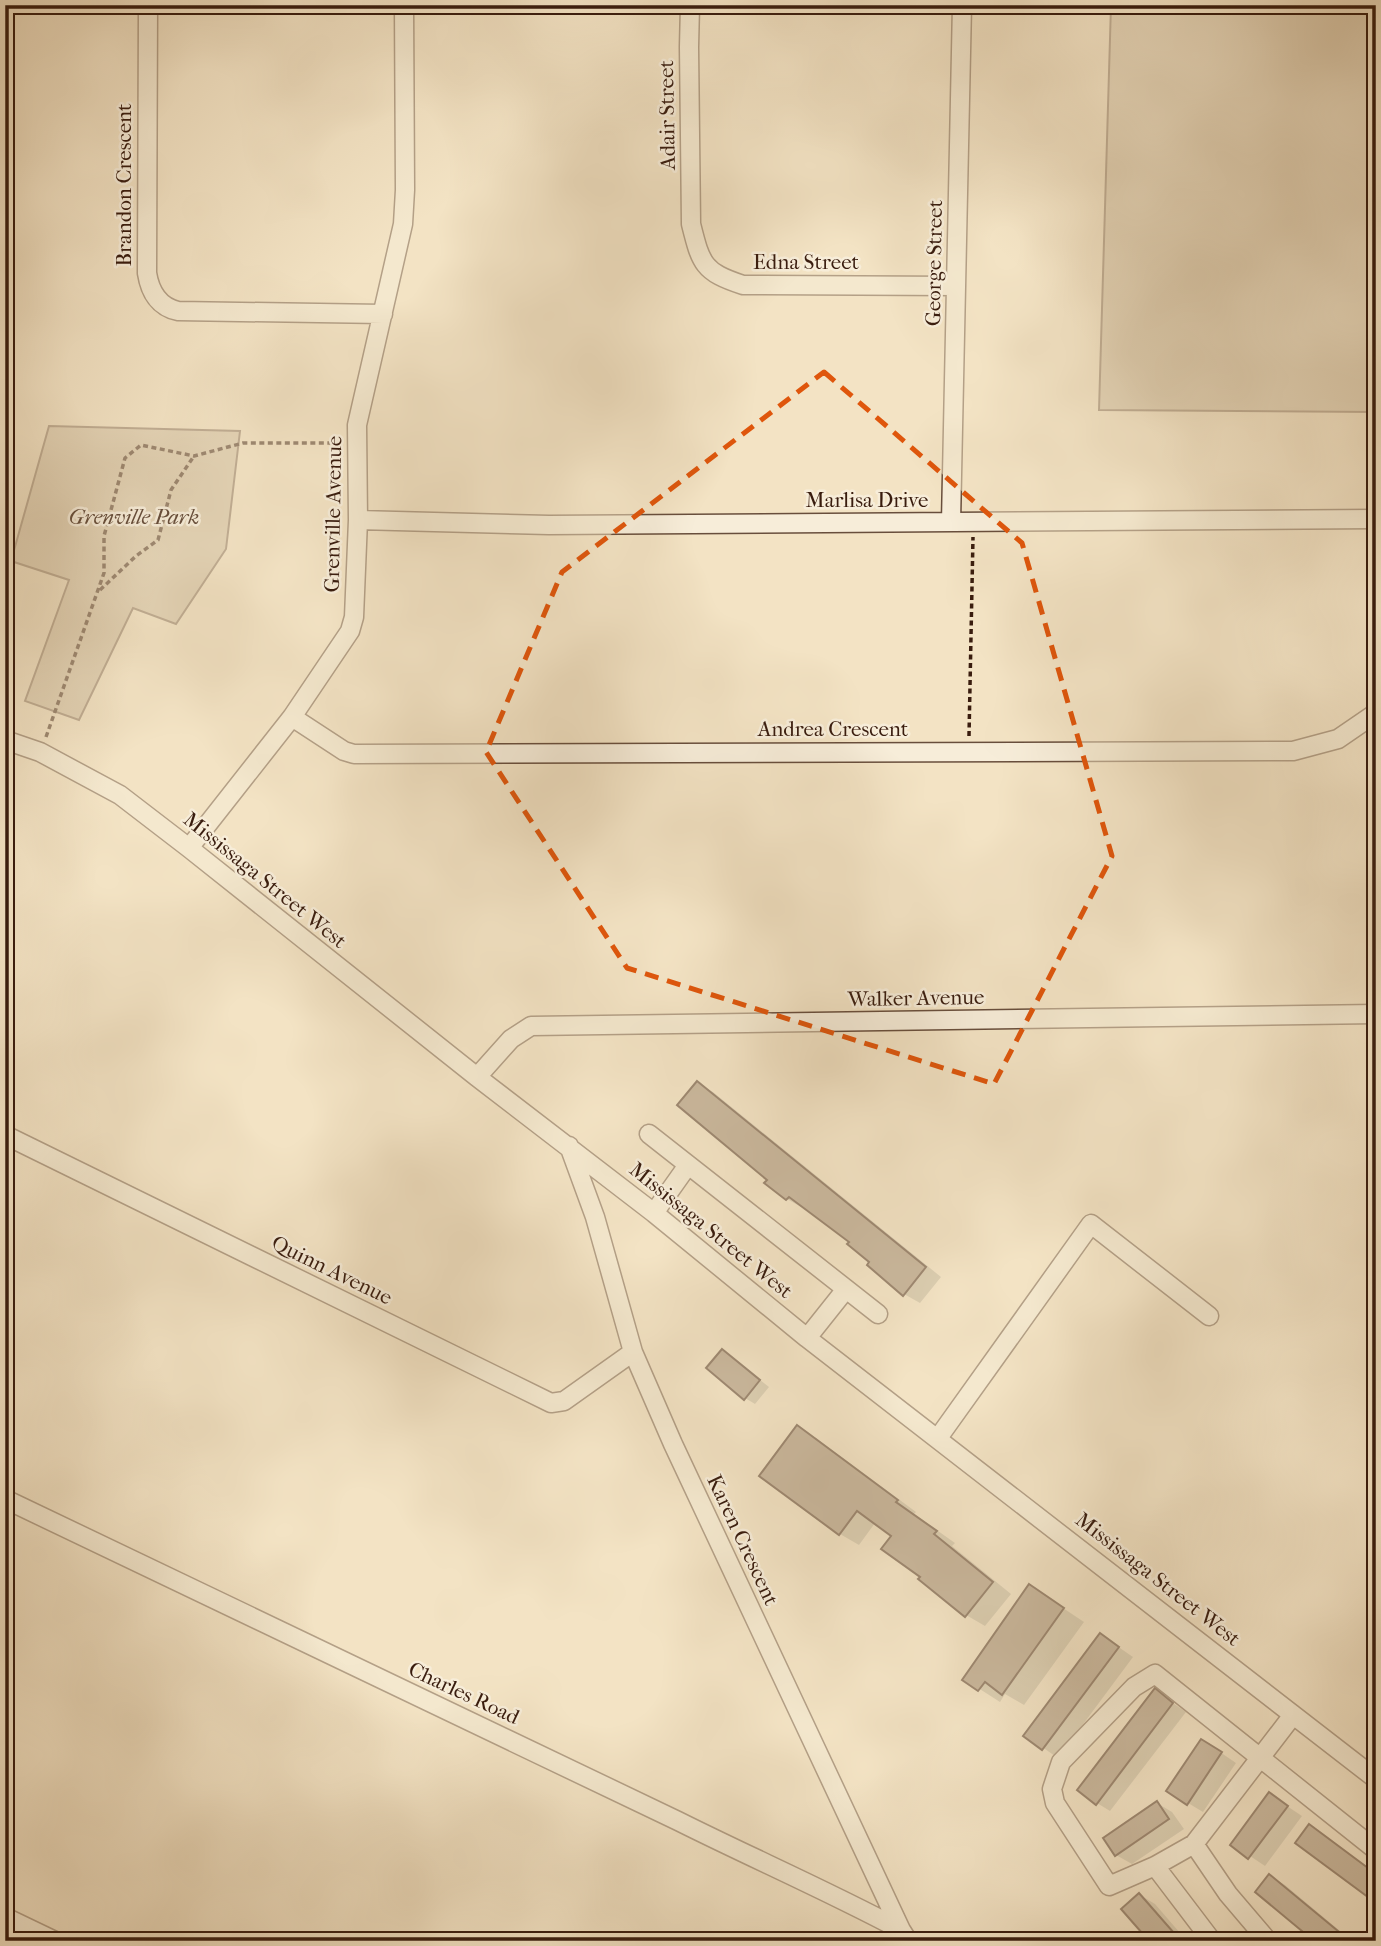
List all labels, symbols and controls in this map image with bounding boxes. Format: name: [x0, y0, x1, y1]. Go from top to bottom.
street label: Adair Street: [654, 59, 680, 171]
street label: Brandon Crescent: [112, 103, 136, 267]
street label: George Street: [921, 199, 947, 326]
street label: Edna Street: [753, 250, 860, 274]
street label: Grenville Avenue: [320, 435, 346, 593]
street label: Marlisa Drive: [806, 488, 929, 512]
park label: Grenville Park: [69, 505, 199, 529]
street label: Andrea Crescent: [757, 717, 909, 741]
street label: Mississaga Street West: [179, 807, 352, 953]
street label: Walker Avenue: [846, 985, 985, 1011]
street label: Mississaga Street West: [625, 1157, 798, 1303]
street label: Quinn Avenue: [268, 1231, 396, 1309]
street label: Karen Crescent: [702, 1471, 784, 1610]
street label: Mississaga Street West: [1071, 1507, 1246, 1651]
street label: Charles Road: [405, 1657, 524, 1729]

